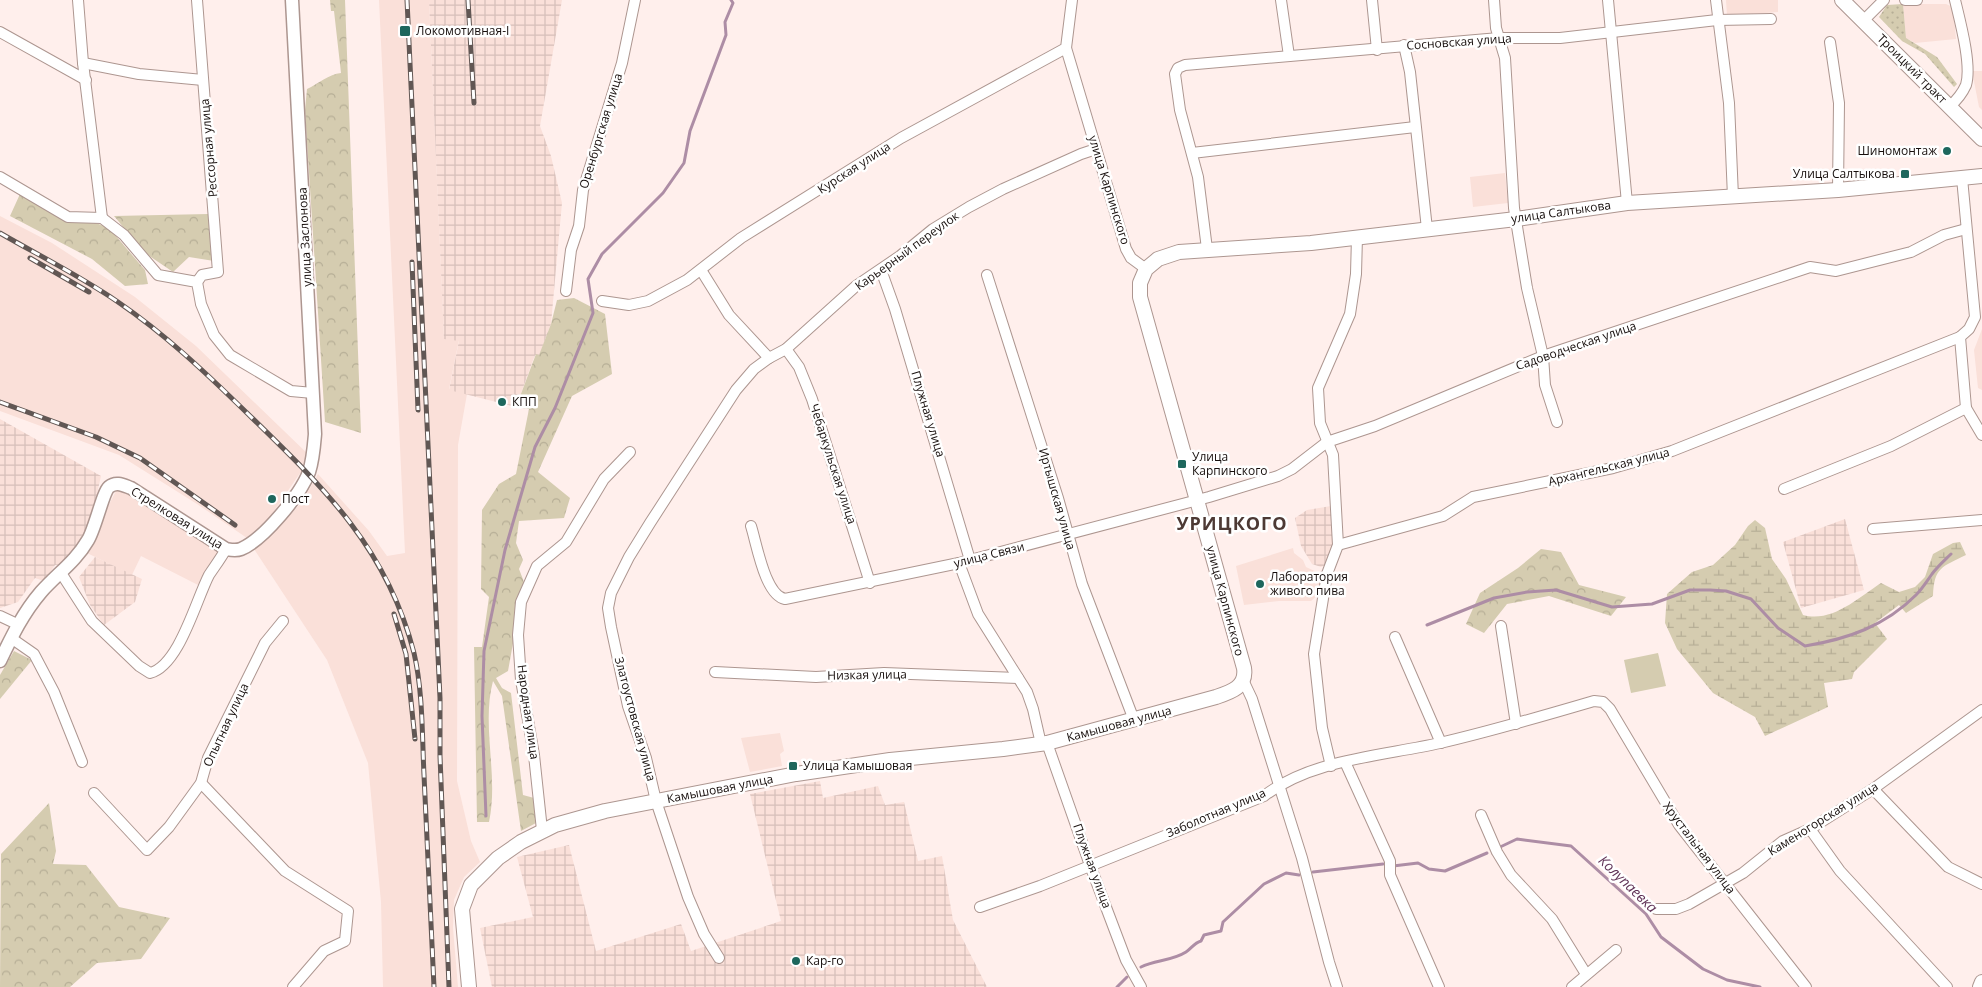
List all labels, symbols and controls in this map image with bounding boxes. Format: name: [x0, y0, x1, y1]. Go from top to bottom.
place label: Локомотивная-I: [416, 22, 509, 39]
marker: Локомотивная-I: [398, 24, 412, 38]
street label: Сосновская улица: [1406, 29, 1512, 54]
street label: Троицкий тракт: [1874, 30, 1951, 108]
street label: Оренбургская улица: [575, 71, 626, 191]
street label: Рессорная улица: [196, 98, 221, 198]
street label: улица Карпинского: [1085, 133, 1134, 247]
street label: Курская улица: [814, 138, 893, 198]
place label: Шиномонтаж: [1857, 142, 1937, 159]
marker: Шиномонтаж: [1941, 145, 1953, 157]
place label: Улица Салтыкова: [1793, 165, 1895, 182]
marker: Улица Салтыкова: [1899, 168, 1911, 180]
street label: улица Заслонова: [293, 187, 316, 287]
street label: улица Салтыкова: [1510, 196, 1612, 227]
street label: Карьерный переулок: [851, 207, 963, 294]
street label: Садоводческая улица: [1513, 317, 1638, 374]
street label: Плужная улица: [907, 369, 950, 459]
place label: КПП: [512, 393, 537, 410]
marker: КПП: [496, 396, 508, 408]
street label: Чебаркульская улица: [806, 402, 861, 526]
street label: Архангельская улица: [1546, 443, 1671, 490]
street label: Иртышская улица: [1035, 446, 1080, 552]
place label: Улица Карпинского: [1192, 448, 1268, 479]
marker: Улица Карпинского: [1176, 458, 1188, 470]
street label: Стрелковая улица: [128, 482, 227, 553]
place label: Пост: [282, 490, 310, 507]
marker: Пост: [266, 493, 278, 505]
district label: УРИЦКОГО: [1177, 511, 1287, 535]
street label: улица Связи: [952, 538, 1026, 572]
street label: улица Карпинского: [1203, 544, 1248, 658]
place label: Лаборатория живого пива: [1270, 568, 1348, 599]
marker: Лаборатория живого пива: [1254, 578, 1266, 590]
street label: Златоустовская улица: [611, 655, 660, 783]
street label: Народная улица: [513, 663, 544, 760]
street label: Низкая улица: [827, 665, 907, 684]
street label: Опытная улица: [199, 680, 252, 769]
street label: Камышовая улица: [1065, 701, 1173, 746]
place label: Улица Камышовая: [803, 757, 912, 774]
marker: Улица Камышовая: [787, 760, 799, 772]
street label: Камышовая улица: [665, 770, 774, 807]
street label: Каменогорская улица: [1764, 778, 1881, 859]
street label: Заболотная улица: [1163, 784, 1268, 841]
street label: Хрустальная улица: [1659, 798, 1740, 897]
street label: Плужная улица: [1069, 821, 1116, 911]
water label: Колупаевка: [1595, 851, 1662, 917]
place label: Кар-го: [806, 952, 844, 969]
marker: Кар-го: [790, 955, 802, 967]

